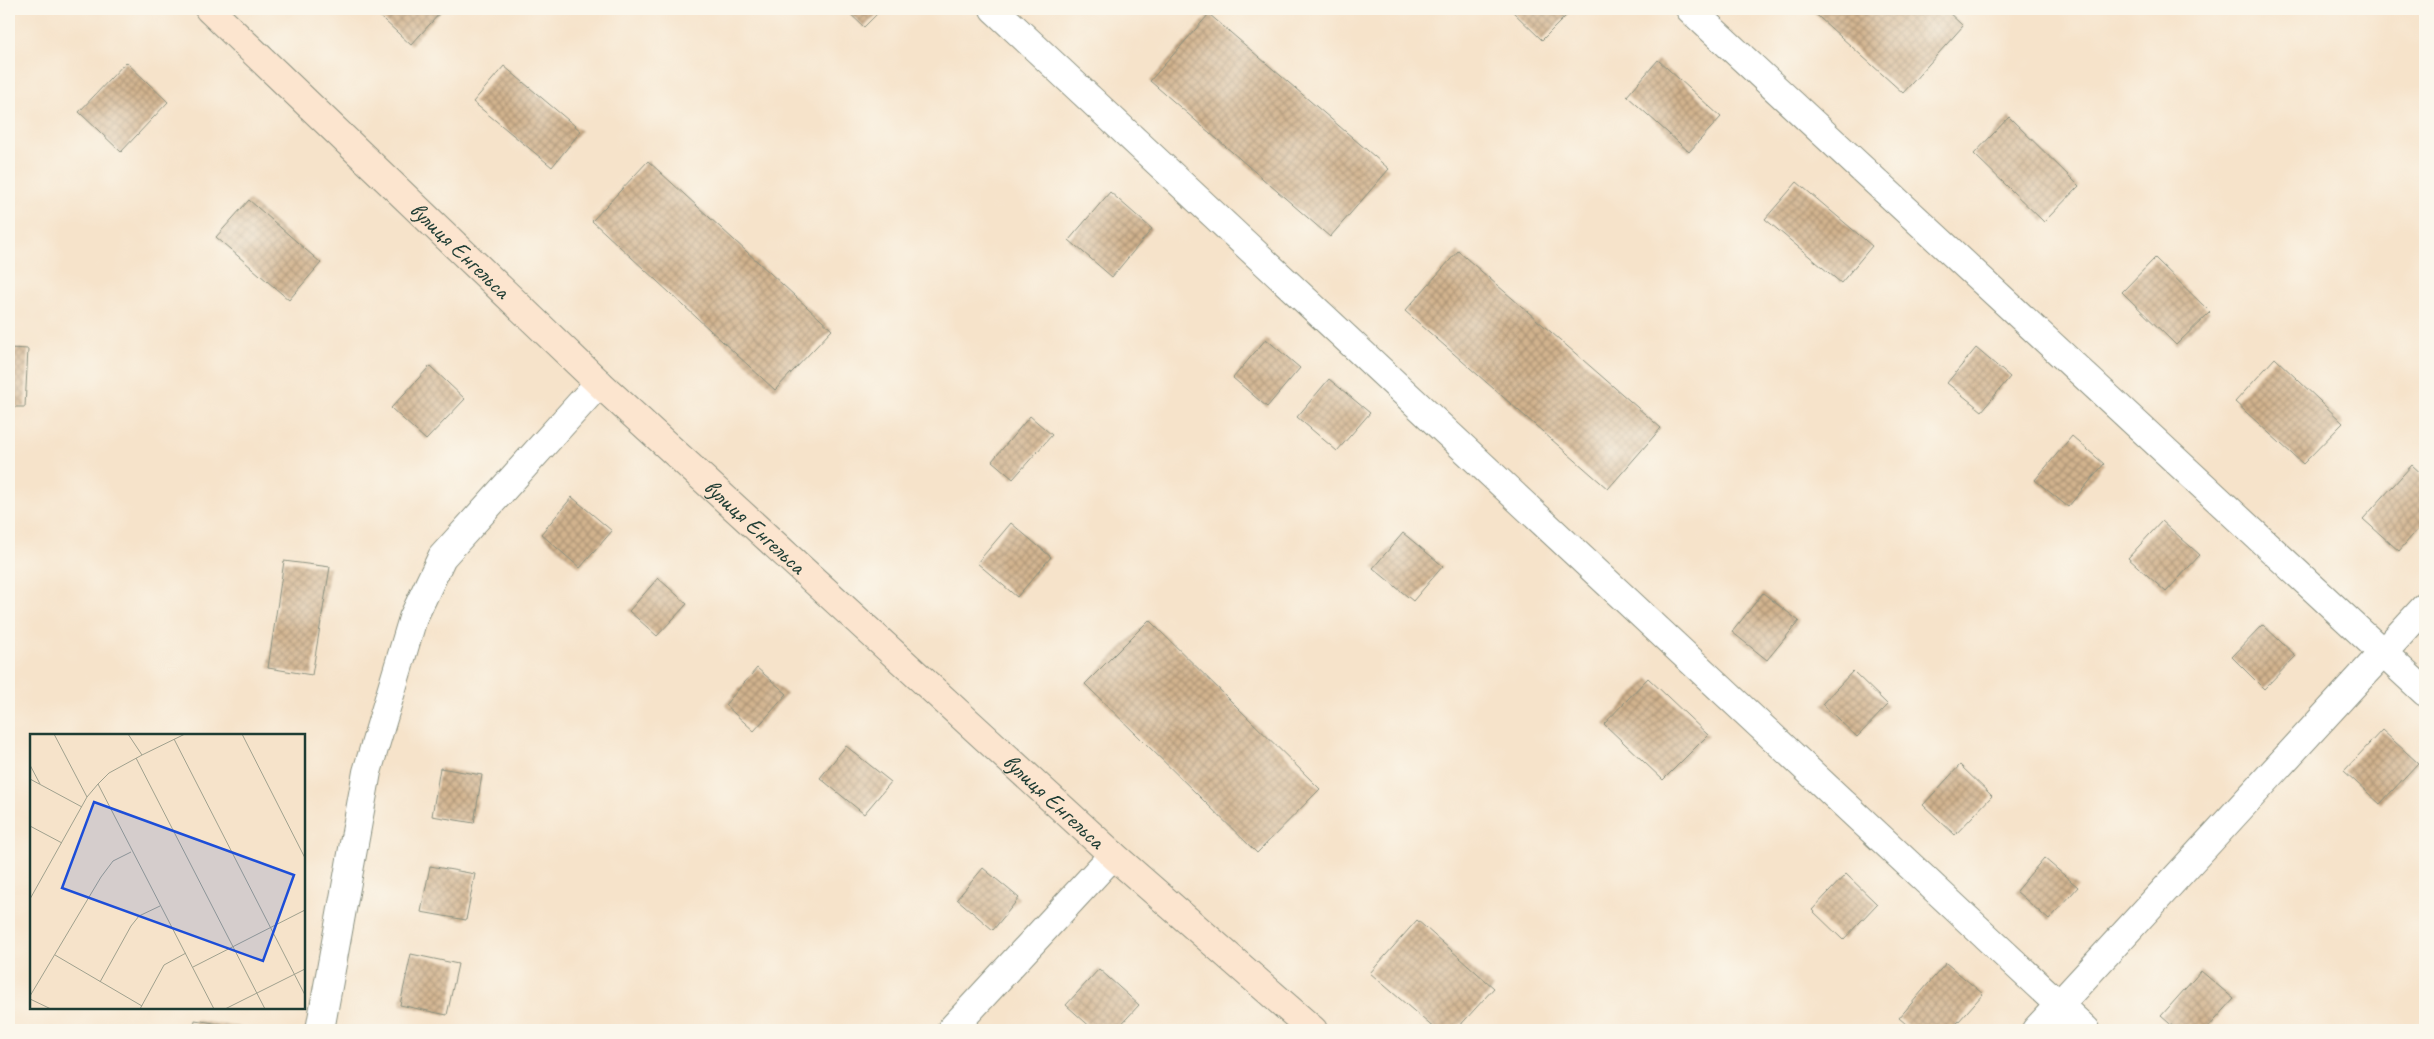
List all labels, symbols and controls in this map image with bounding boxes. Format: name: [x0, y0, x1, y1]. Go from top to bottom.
street label: вулиця Енгельса: [404, 195, 518, 306]
street label: вулиця Енгельса: [698, 472, 813, 581]
inset map: [30, 734, 305, 1009]
street label: вулиця Енгельса: [997, 746, 1112, 856]

